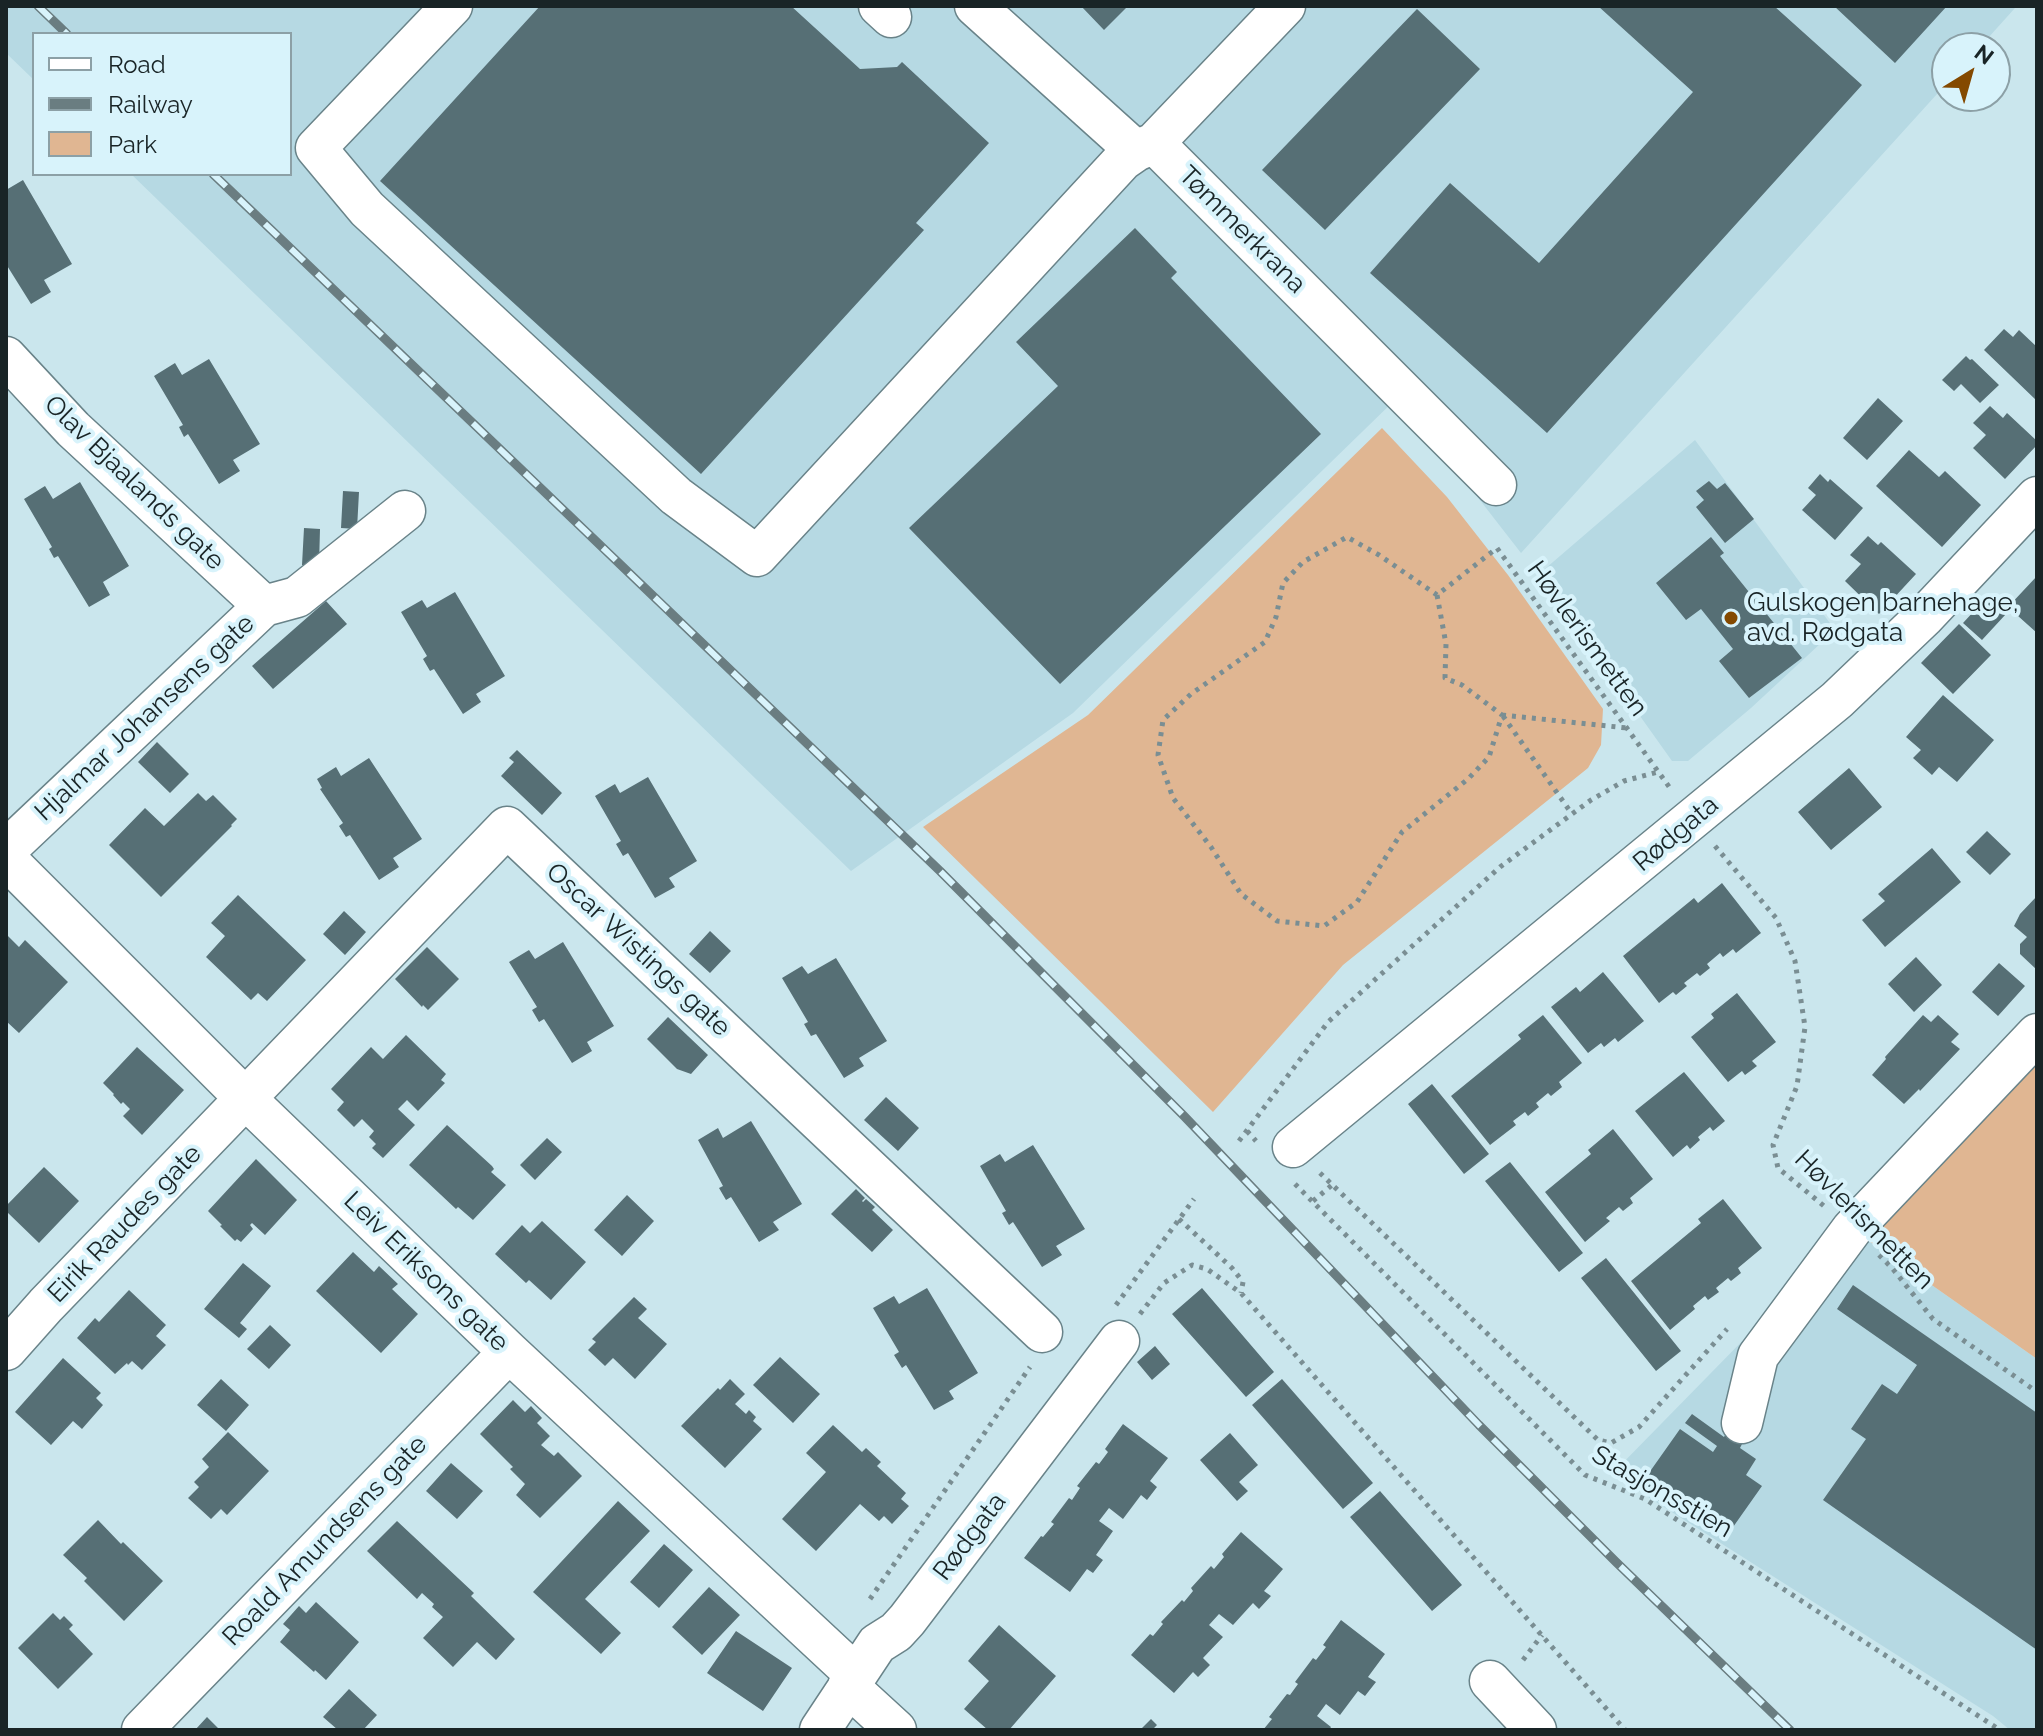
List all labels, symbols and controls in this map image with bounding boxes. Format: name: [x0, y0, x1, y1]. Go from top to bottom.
legend: [32, 32, 292, 176]
north arrow: [1931, 32, 2011, 112]
text: N: [1970, 39, 1999, 70]
text: Road: [108, 50, 166, 79]
text: Railway: [108, 90, 193, 119]
text: Park: [108, 130, 157, 159]
street label: Tømmerkrana: [1172, 160, 1312, 300]
street label: Olav Bjaalands gate: [38, 389, 230, 577]
street label: Høvlerismetten: [1520, 555, 1654, 723]
place label: Gulskogen barnehage, avd. Rødgata: [1747, 587, 2019, 648]
street label: Hjalmar Johansens gate: [29, 608, 261, 828]
marker: Gulskogen barnehage, avd. Rødgata: [1722, 609, 1740, 627]
street label: Rødgata: [1627, 790, 1725, 878]
street label: Oscar Wistings gate: [539, 857, 737, 1043]
street label: Eirik Raudes gate: [42, 1138, 208, 1310]
street label: Høvlerismetten: [1788, 1144, 1940, 1296]
street label: Leiv Eriksons gate: [337, 1185, 515, 1359]
street label: Roald Amundsens gate: [216, 1429, 434, 1653]
street label: Stasjonsstien: [1586, 1439, 1738, 1545]
street label: Rødgata: [927, 1487, 1013, 1587]

